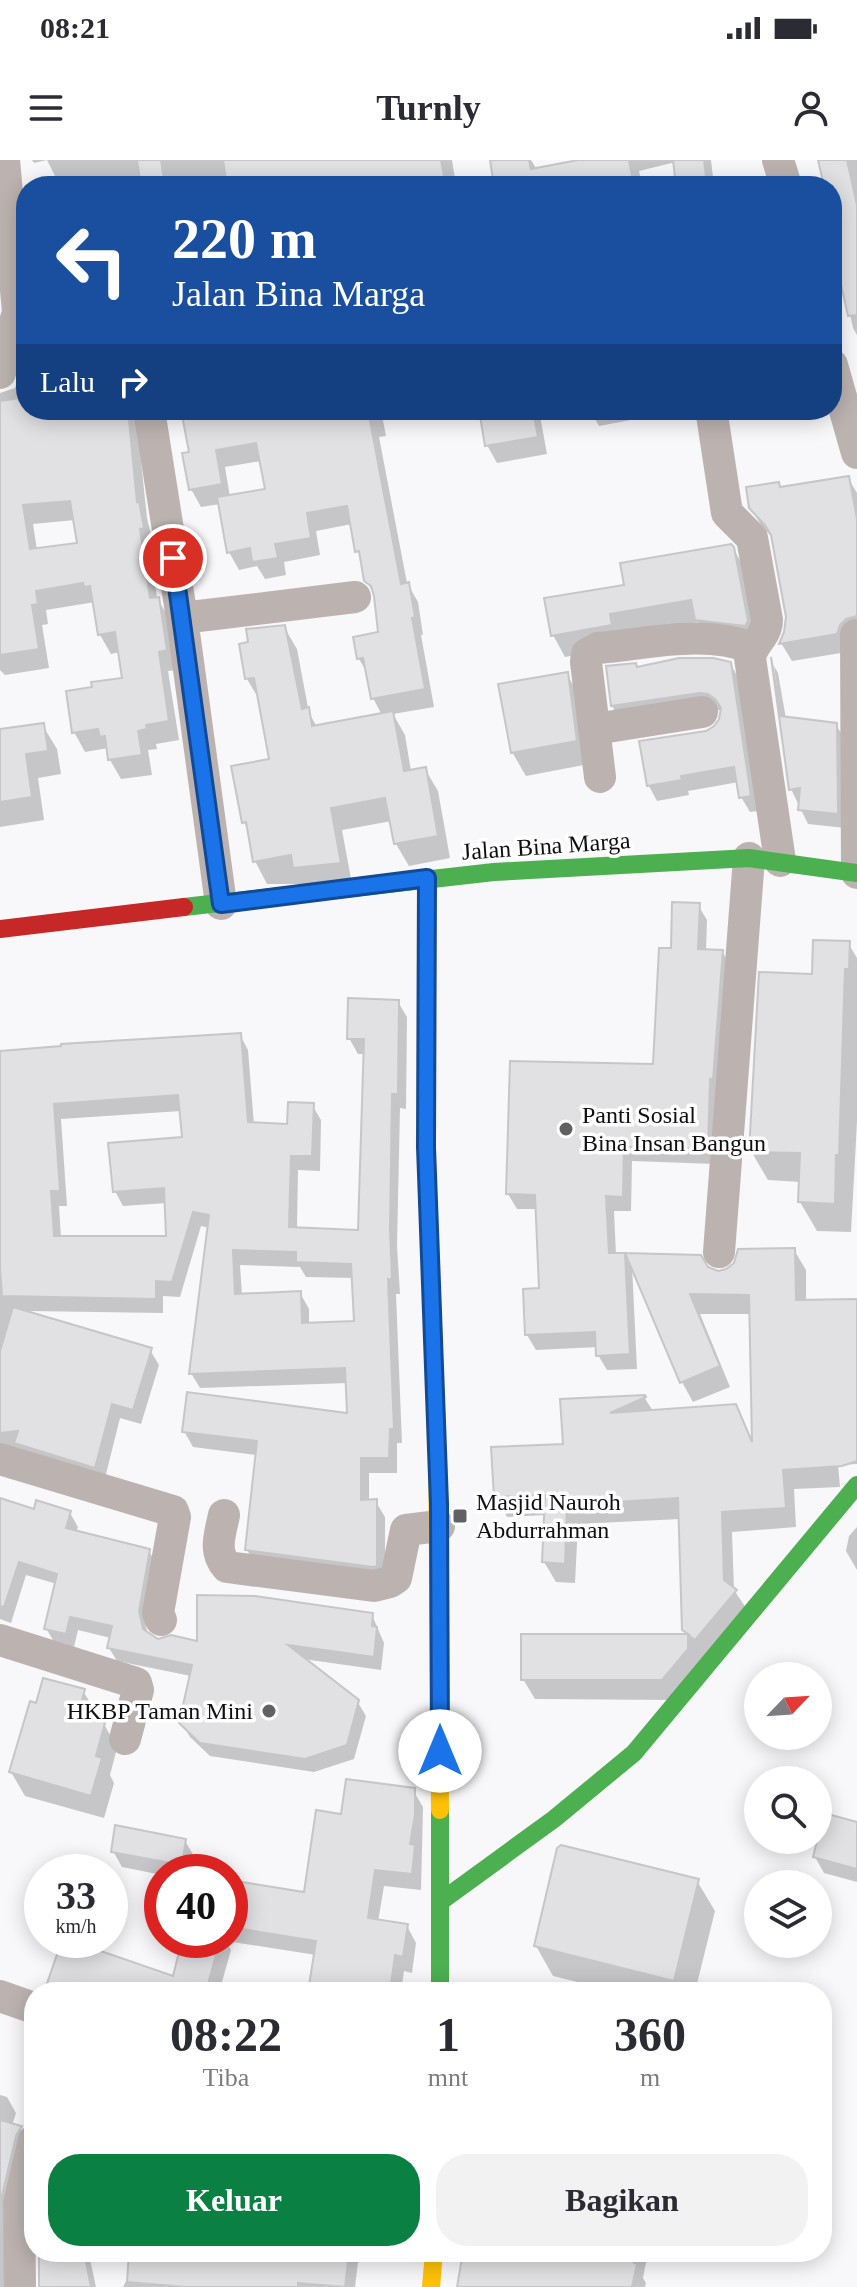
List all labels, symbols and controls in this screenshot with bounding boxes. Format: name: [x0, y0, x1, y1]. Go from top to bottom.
text: 08:21: [40, 11, 110, 44]
icon: menu: [24, 86, 68, 130]
icon: person: [789, 86, 833, 130]
text: Turnly: [376, 88, 481, 128]
icon: left: [40, 208, 144, 312]
text: 220 m: [172, 208, 317, 270]
text: Jalan Bina Marga: [172, 274, 425, 314]
icon: right: [111, 360, 155, 404]
text: Lalu: [40, 365, 95, 398]
pin: [139, 524, 207, 592]
icon: arrive: [151, 536, 195, 580]
street label: Jalan Bina Marga: [461, 827, 631, 865]
place label: Panti Sosial Bina Insan Bangun: [582, 1102, 766, 1156]
marker: Panti Sosial Bina Insan Bangun: [557, 1120, 575, 1138]
place label: Masjid Nauroh Abdurrahman: [476, 1489, 621, 1543]
marker: Masjid Nauroh Abdurrahman: [451, 1507, 469, 1525]
north arrow: [744, 1662, 832, 1750]
map controls: [744, 1662, 832, 1958]
place label: HKBP Taman Mini: [67, 1698, 253, 1724]
marker: HKBP Taman Mini: [260, 1702, 278, 1720]
position arrow: [398, 1709, 482, 1793]
button: search: [744, 1766, 832, 1854]
speed limit sign: 40: [144, 1854, 248, 1958]
button: layers: [744, 1870, 832, 1958]
text: 33: [56, 1873, 96, 1918]
text: km/h: [55, 1915, 97, 1937]
text: 08:22: [170, 2008, 282, 2061]
text: 1: [436, 2008, 460, 2061]
text: 360: [614, 2008, 686, 2061]
text: Tiba: [203, 2063, 249, 2092]
text: mnt: [428, 2063, 468, 2092]
text: m: [640, 2063, 660, 2092]
button: Keluar: [48, 2154, 420, 2246]
button: Bagikan: [436, 2154, 808, 2246]

